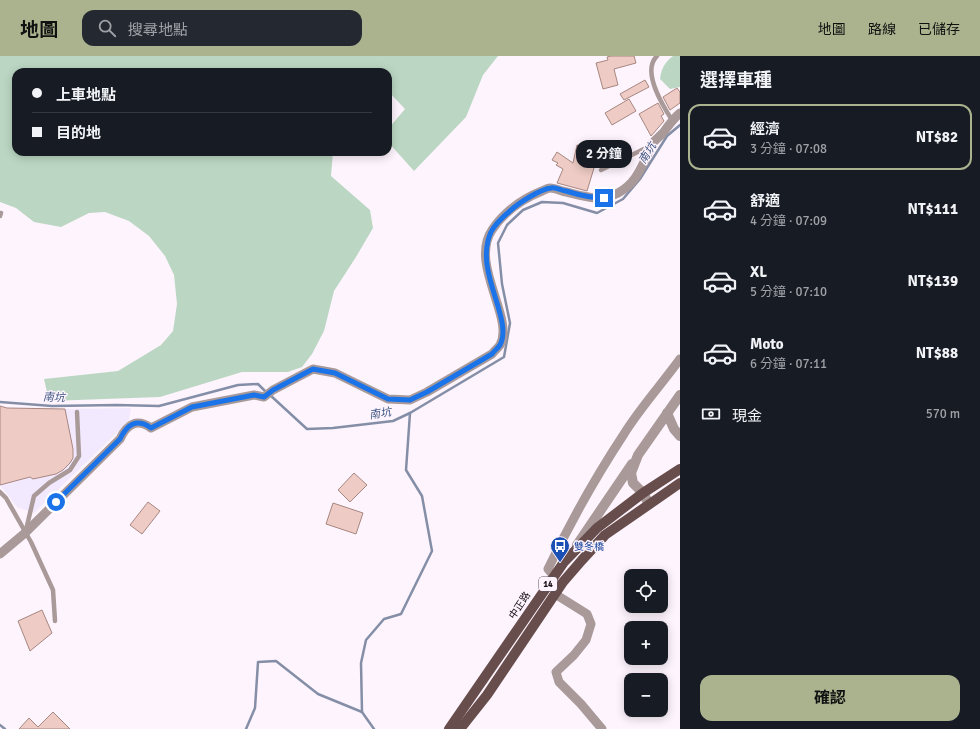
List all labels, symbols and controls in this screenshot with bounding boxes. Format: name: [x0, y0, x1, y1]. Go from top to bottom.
search box: [82, 10, 362, 46]
icon: search: [96, 17, 118, 39]
text: 地圖: [20, 18, 58, 42]
text: 搜尋地點: [128, 21, 188, 39]
text: 地圖: [818, 21, 846, 38]
text: 路線: [868, 21, 896, 38]
text: 已儲存: [918, 21, 960, 38]
text: 選擇車種: [700, 69, 772, 91]
text: 上車地點: [56, 86, 116, 104]
icon: car: [702, 119, 738, 155]
text: 經濟: [750, 120, 780, 138]
text: 目的地: [56, 124, 101, 142]
text: NT$82: [916, 128, 958, 146]
water label: 南坑: [636, 139, 660, 166]
callout: 2 分鐘: [576, 140, 632, 168]
text: 3 分鐘 · 07:08: [750, 141, 827, 157]
text: 2 分鐘: [586, 146, 622, 162]
route end: [595, 189, 613, 207]
icon: car: [702, 191, 738, 227]
text: 舒適: [750, 192, 780, 210]
text: NT$111: [908, 200, 958, 218]
text: 4 分鐘 · 07:09: [750, 213, 827, 229]
icon: car: [702, 263, 738, 299]
text: XL: [750, 263, 767, 281]
text: NT$139: [908, 272, 958, 290]
text: 5 分鐘 · 07:10: [750, 284, 827, 300]
icon: car: [702, 335, 738, 371]
text: Moto: [750, 335, 784, 353]
text: NT$88: [916, 344, 958, 362]
text: 6 分鐘 · 07:11: [750, 356, 827, 372]
water label: 南坑: [43, 391, 67, 404]
icon: cash: [700, 403, 722, 425]
water label: 南坑: [368, 405, 394, 422]
text: 570 m: [926, 406, 960, 422]
text: 現金: [732, 407, 762, 425]
route start: [47, 493, 65, 511]
bus stop icon: 雙冬橋: [549, 535, 571, 563]
place label: 雙冬橋: [574, 541, 604, 553]
map controls: [624, 569, 668, 717]
button: locate: [624, 569, 668, 613]
road number: 14: [539, 577, 557, 591]
street label: 中正路: [506, 590, 533, 621]
button: +: [624, 621, 668, 665]
button: −: [624, 673, 668, 717]
button: 確認: [700, 675, 960, 721]

